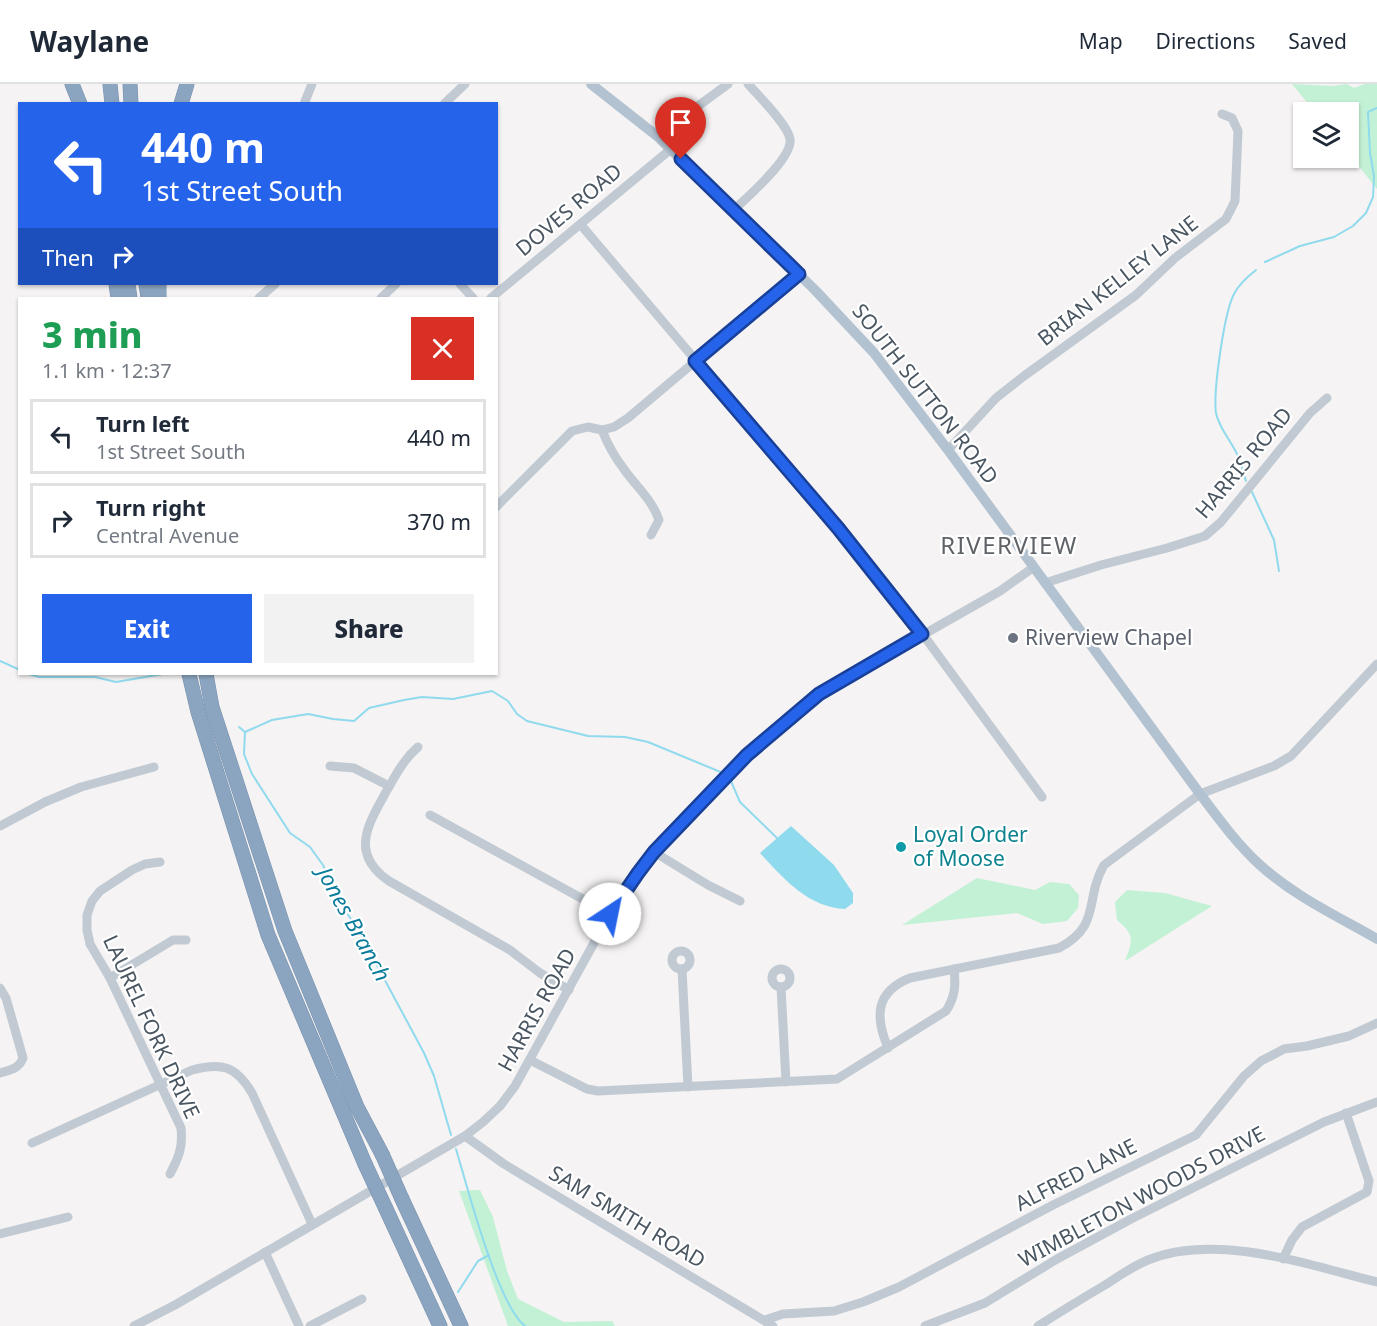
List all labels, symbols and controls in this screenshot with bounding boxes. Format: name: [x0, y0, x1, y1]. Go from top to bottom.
text: Waylane: [30, 22, 149, 60]
text: Map: [1079, 27, 1123, 55]
text: Directions: [1156, 27, 1255, 55]
text: Saved: [1288, 27, 1347, 55]
pin: [655, 97, 706, 159]
map controls: [1293, 102, 1359, 168]
button: layers: [1293, 102, 1359, 168]
icon: arrive: [664, 106, 697, 139]
text: 440 m: [141, 118, 265, 175]
icon: left: [42, 126, 120, 204]
street label: DOVES ROAD: [509, 157, 627, 262]
text: 1st Street South: [141, 172, 343, 209]
street label: BRIAN KELLEY LANE: [1031, 209, 1203, 352]
icon: right: [106, 240, 139, 273]
text: Then: [42, 242, 94, 272]
street label: SOUTH SUTTON ROAD: [846, 297, 1005, 489]
text: 3 min: [42, 310, 143, 359]
button: close: [411, 317, 474, 380]
text: 1.1 km · 12:37: [42, 357, 172, 384]
street label: HARRIS ROAD: [1188, 401, 1298, 524]
text: Turn left: [96, 408, 190, 438]
icon: left: [45, 420, 78, 453]
text: 440 m: [407, 422, 471, 452]
text: 1st Street South: [96, 438, 246, 465]
text: Turn right: [96, 492, 206, 522]
icon: right: [45, 504, 78, 537]
text: 370 m: [407, 506, 471, 536]
text: Central Avenue: [96, 522, 239, 549]
district label: RIVERVIEW: [940, 528, 1078, 561]
button: Exit: [42, 594, 252, 663]
button: Share: [264, 594, 474, 663]
place label: Riverview Chapel: [1025, 623, 1192, 651]
marker: Riverview Chapel: [1006, 631, 1020, 645]
place label: Loyal Order of Moose: [913, 820, 1028, 872]
marker: Loyal Order of Moose: [894, 840, 908, 854]
water label: Jones Branch: [309, 857, 399, 986]
position arrow: [578, 882, 642, 946]
street label: LAUREL FORK DRIVE: [97, 930, 207, 1123]
street label: HARRIS ROAD: [491, 943, 582, 1076]
street label: WIMBLETON WOODS DRIVE: [1013, 1119, 1270, 1273]
street label: ALFRED LANE: [1010, 1131, 1141, 1217]
street label: SAM SMITH ROAD: [544, 1158, 711, 1274]

